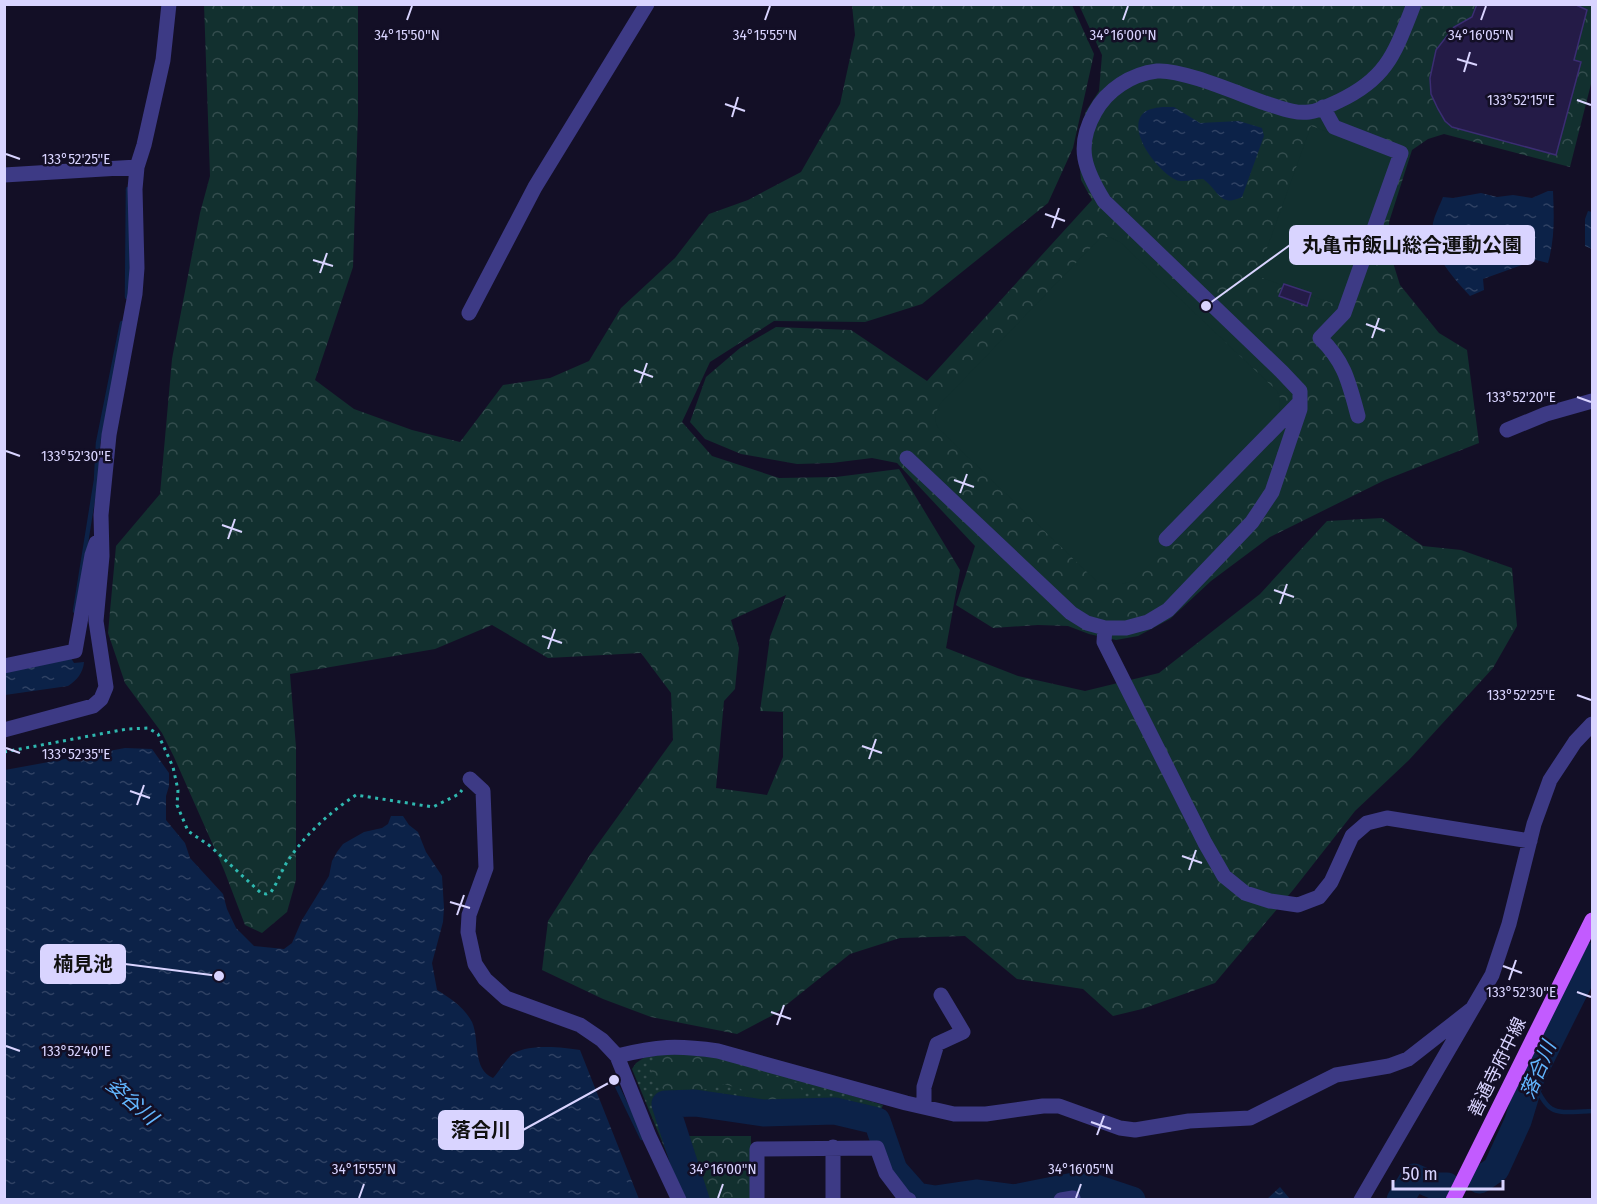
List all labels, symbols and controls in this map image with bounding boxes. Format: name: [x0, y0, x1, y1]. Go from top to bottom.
text: 34°15'50"N: [374, 26, 440, 44]
text: 34°15'55"N: [733, 26, 797, 44]
text: 34°16'00"N: [1089, 26, 1157, 44]
text: 34°16'05"N: [1448, 26, 1514, 44]
text: 133°52'15"E: [1487, 91, 1555, 109]
text: 133°52'25"E: [42, 150, 110, 168]
callout: 丸亀市飯山総合運動公園: [1290, 226, 1534, 264]
text: 丸亀市飯山総合運動公園: [1302, 233, 1522, 257]
text: 133°52'20"E: [1486, 388, 1556, 406]
text: 133°52'30"E: [41, 447, 111, 465]
text: 133°52'25"E: [1487, 686, 1555, 704]
text: 133°52'35"E: [42, 745, 110, 763]
callout: 楠見池: [41, 945, 125, 983]
text: 楠見池: [53, 952, 113, 976]
text: 133°52'30"E: [1486, 983, 1556, 1001]
street label: 善通寺府中線: [1463, 1014, 1531, 1120]
water label: 落合川: [1515, 1036, 1562, 1102]
text: 133°52'40"E: [41, 1042, 111, 1060]
water label: 姿谷川: [101, 1072, 164, 1131]
callout: 落合川: [439, 1111, 523, 1149]
text: 落合川: [451, 1118, 511, 1142]
scale bar: [1393, 1153, 1502, 1191]
text: 34°15'55"N: [332, 1160, 396, 1178]
text: 34°16'00"N: [689, 1160, 757, 1178]
text: 34°16'05"N: [1048, 1160, 1114, 1178]
text: 50 m: [1402, 1163, 1438, 1185]

